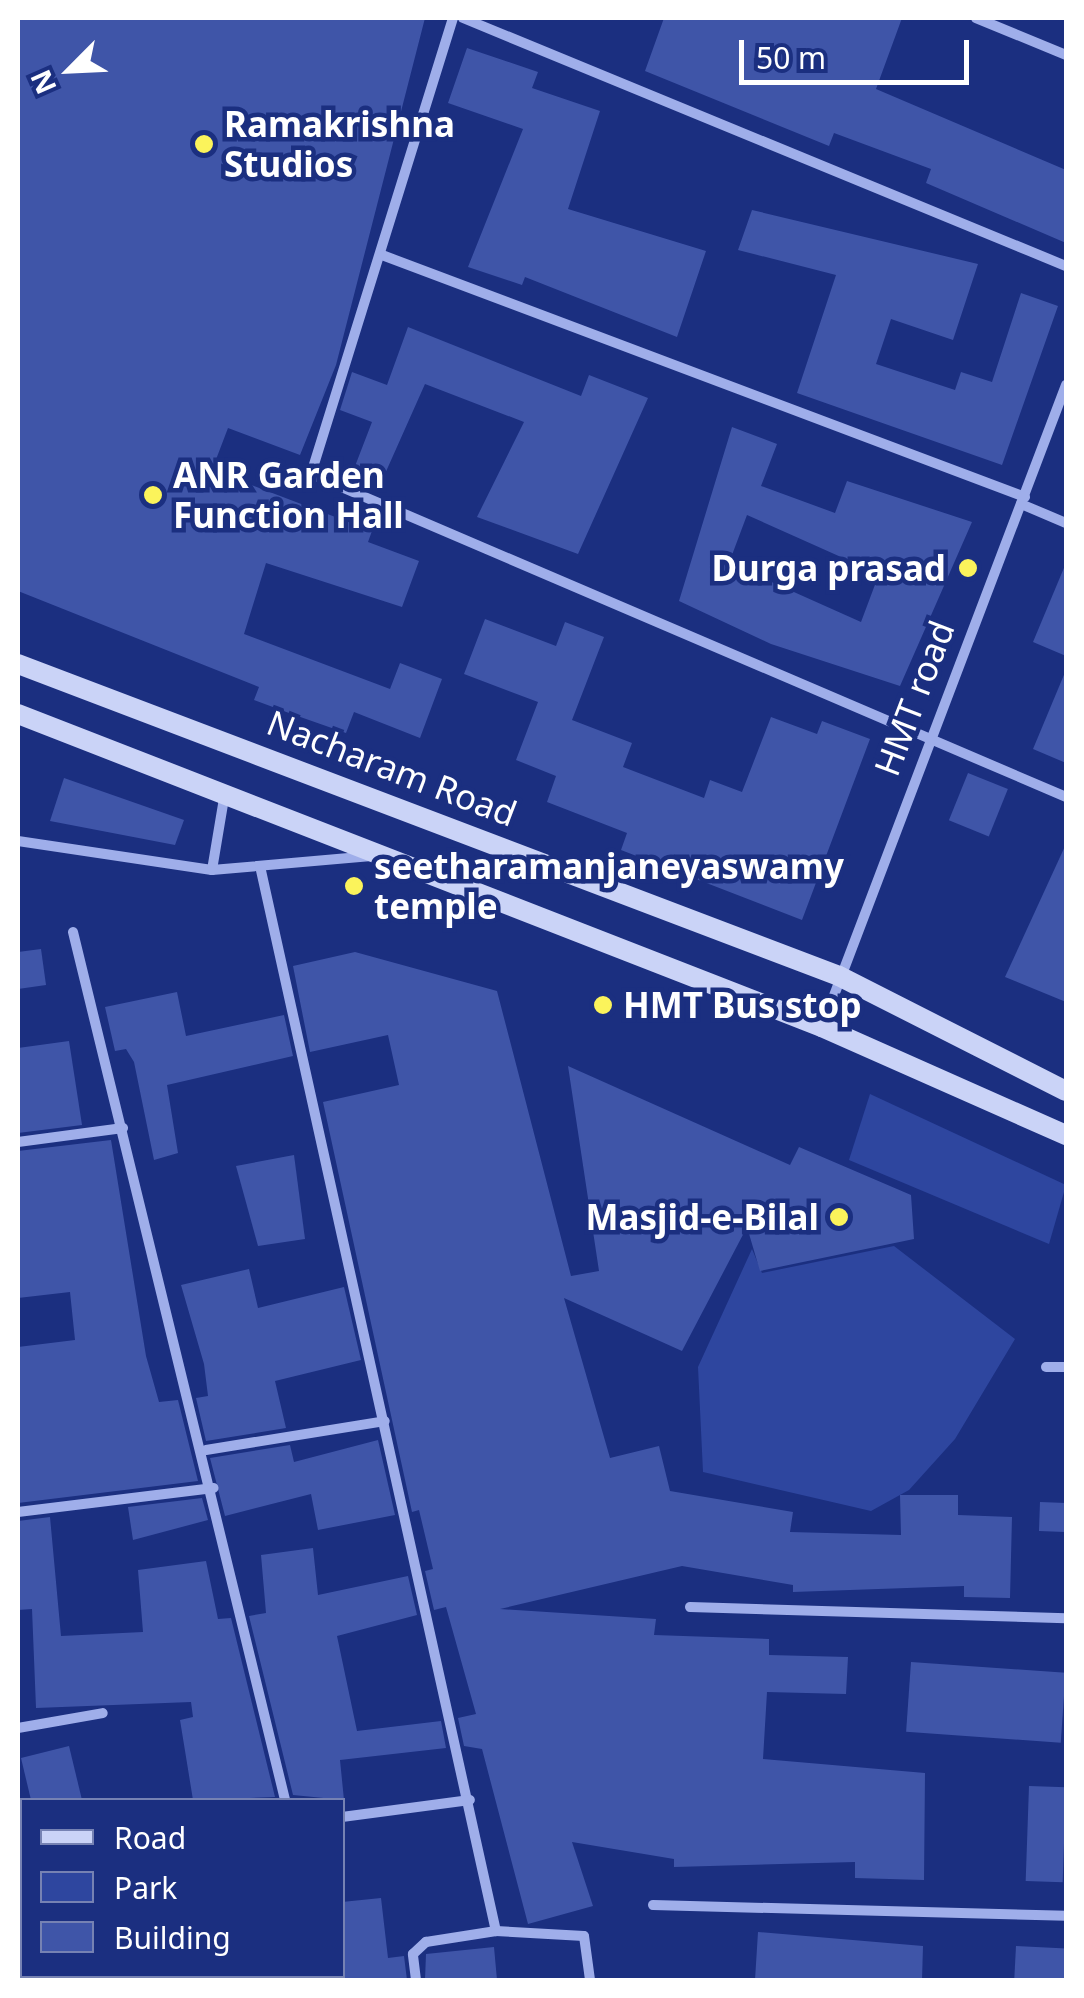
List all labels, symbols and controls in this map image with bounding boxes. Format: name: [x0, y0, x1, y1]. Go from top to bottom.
north arrow: [20, 20, 120, 120]
scale bar: [744, 20, 974, 82]
text: 50 m: [756, 37, 826, 78]
text: N: [21, 64, 65, 100]
place label: Ramakrishna Studios: [224, 103, 455, 185]
marker: Ramakrishna Studios: [193, 133, 215, 155]
place label: ANR Garden Function Hall: [173, 454, 404, 536]
marker: ANR Garden Function Hall: [142, 484, 164, 506]
place label: Durga prasad: [711, 547, 946, 589]
marker: Durga prasad: [955, 555, 981, 581]
street label: HMT road: [865, 615, 963, 781]
street label: Nacharam Road: [261, 701, 523, 835]
place label: seetharamanjaneyaswamy temple: [374, 845, 844, 927]
marker: seetharamanjaneyaswamy temple: [343, 875, 365, 897]
place label: HMT Bus stop: [623, 984, 862, 1026]
marker: HMT Bus stop: [592, 994, 614, 1016]
place label: Masjid-e-Bilal: [586, 1196, 819, 1238]
marker: Masjid-e-Bilal: [828, 1206, 850, 1228]
legend: [20, 1798, 345, 1978]
text: Road: [114, 1817, 186, 1858]
text: Park: [114, 1867, 177, 1908]
text: Building: [114, 1917, 231, 1958]

